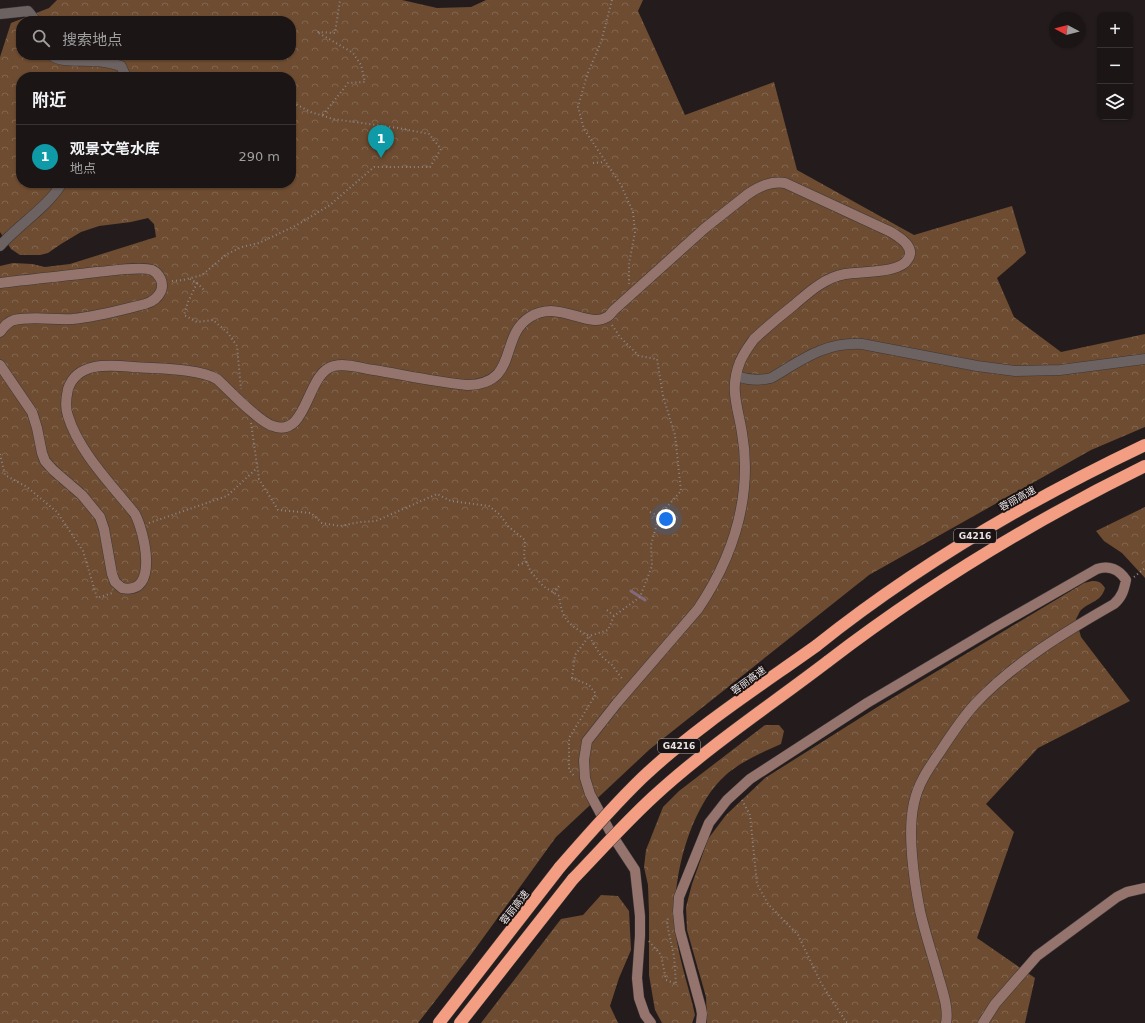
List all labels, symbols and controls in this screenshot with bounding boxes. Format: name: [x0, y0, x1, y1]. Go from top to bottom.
north arrow: [1049, 12, 1085, 48]
map controls: [1097, 12, 1133, 120]
button: +: [1097, 12, 1133, 48]
search box: [16, 16, 296, 60]
icon: search: [30, 27, 52, 49]
text: 搜索地点: [62, 31, 122, 49]
button: −: [1097, 48, 1133, 84]
button: layers: [1097, 84, 1133, 120]
text: 附近: [32, 90, 66, 110]
pin: 1: [368, 125, 394, 158]
text: 观景文笔水库: [70, 140, 160, 158]
text: 1: [40, 149, 50, 164]
text: 290 m: [238, 149, 280, 164]
text: 地点: [70, 161, 96, 176]
street label: 蓉丽高速: [997, 484, 1037, 513]
your location: [656, 509, 676, 529]
road number: G4216: [954, 529, 996, 543]
street label: 蓉丽高速: [729, 664, 768, 697]
road number: G4216: [658, 739, 700, 753]
street label: 蓉丽高速: [498, 888, 531, 926]

